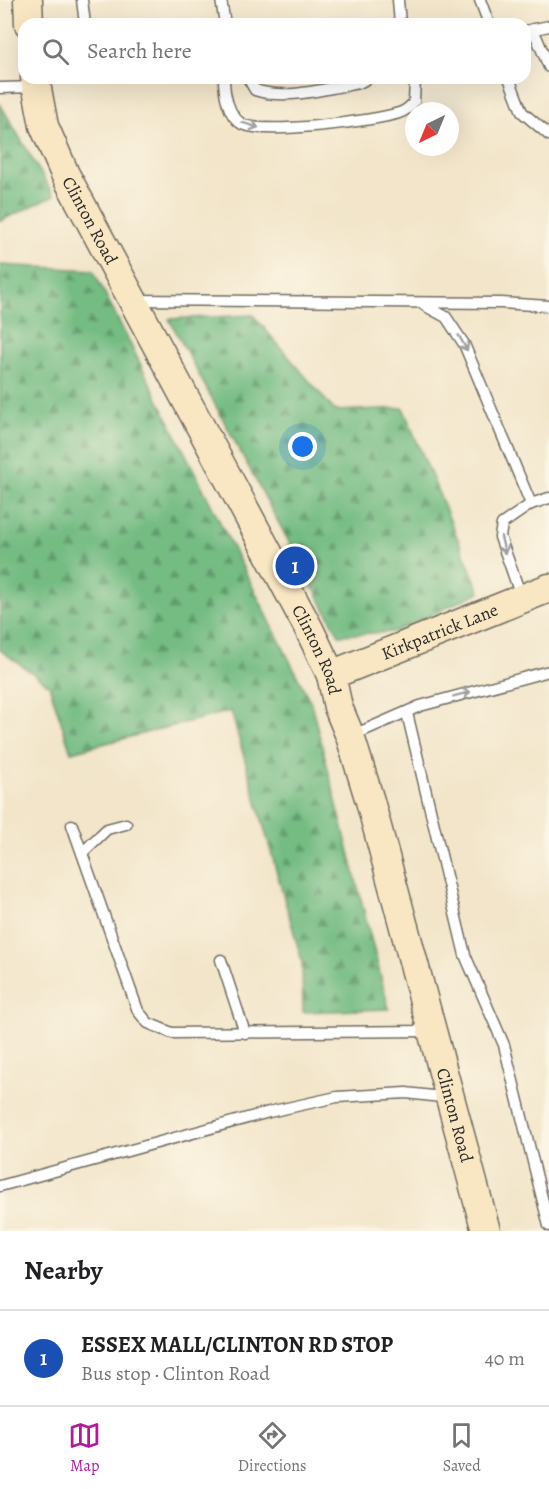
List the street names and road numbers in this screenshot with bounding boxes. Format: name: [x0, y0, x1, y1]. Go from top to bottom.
street label: Clinton Road: [57, 172, 123, 269]
street label: Kirkpatrick Lane: [378, 598, 502, 666]
street label: Clinton Road: [286, 601, 347, 697]
street label: Clinton Road: [431, 1065, 479, 1165]

